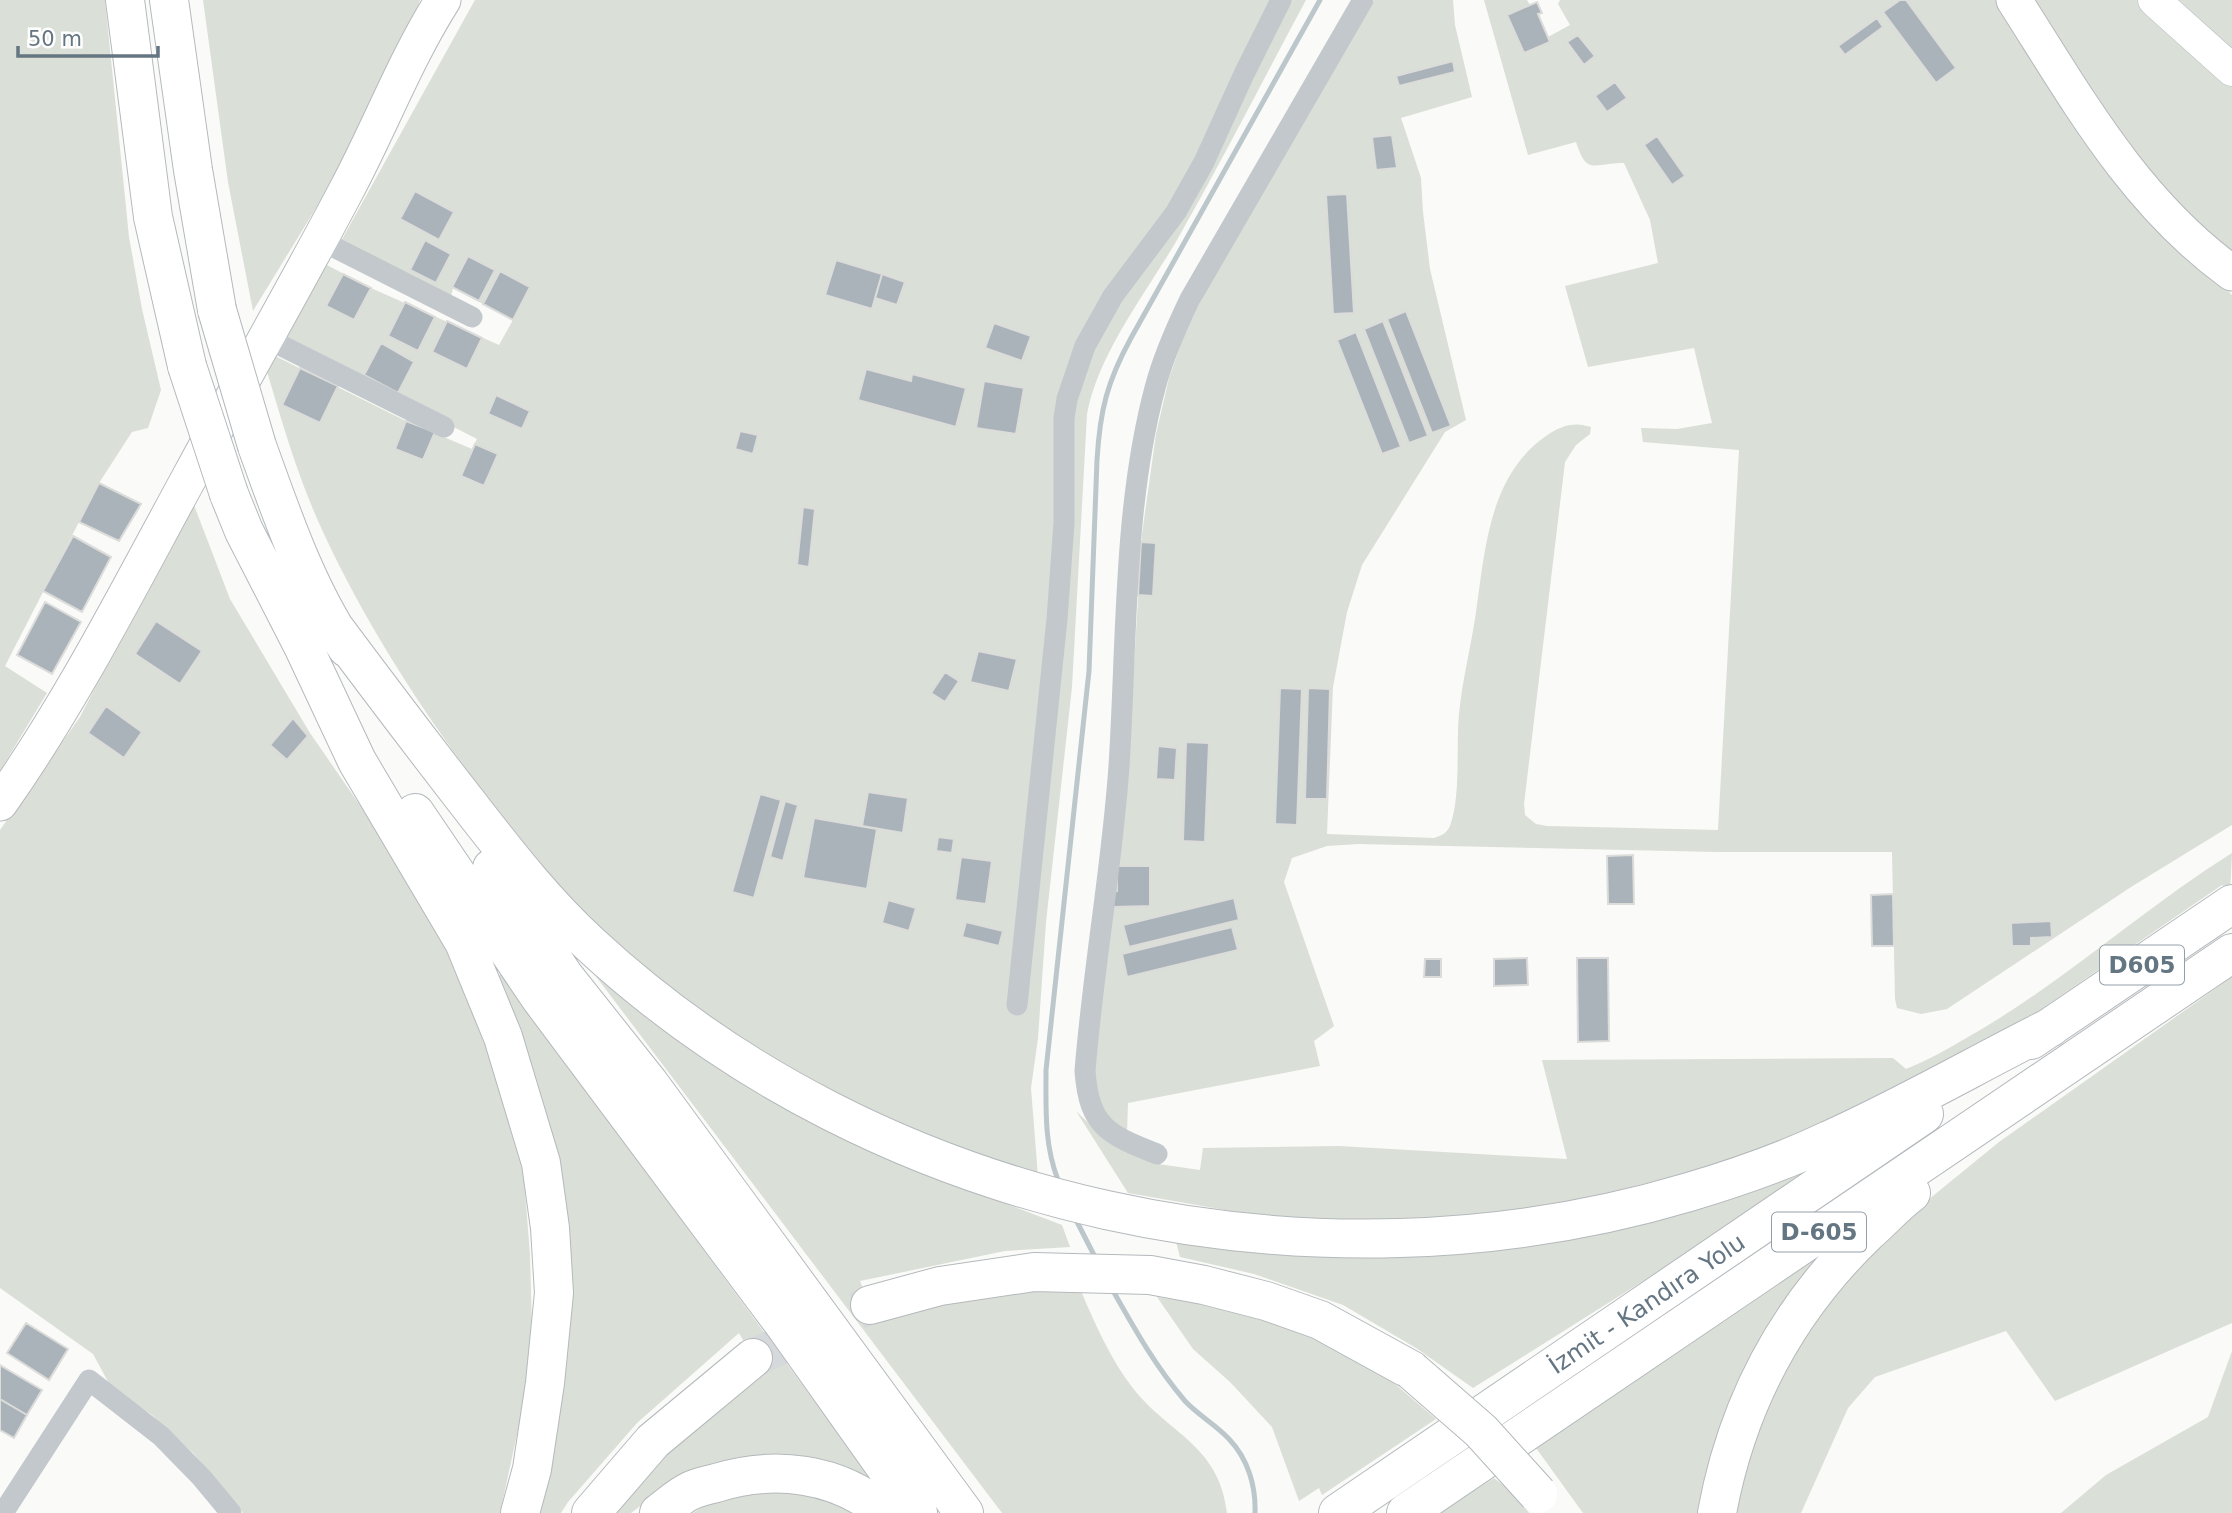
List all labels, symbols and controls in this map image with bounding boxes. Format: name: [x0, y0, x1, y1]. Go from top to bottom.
scale bar: [18, 14, 158, 58]
text: 50 m: [28, 27, 82, 51]
road number: D605: [2100, 946, 2184, 984]
road number: D-605: [1772, 1212, 1866, 1252]
street label: İzmit - Kandıra Yolu: [1543, 1227, 1750, 1380]

